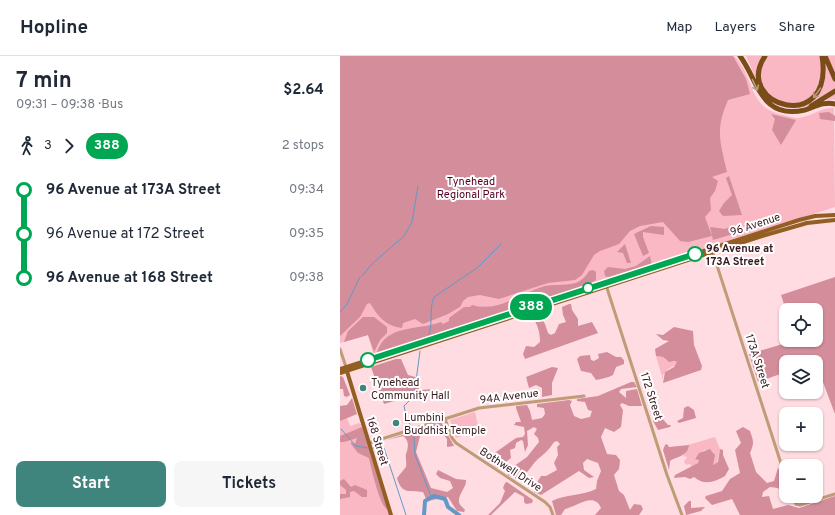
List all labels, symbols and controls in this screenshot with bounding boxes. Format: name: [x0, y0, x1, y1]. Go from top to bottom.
text: Hopline: [20, 16, 88, 40]
text: Map: [666, 19, 692, 36]
text: Layers: [714, 19, 756, 36]
text: Share: [778, 19, 815, 36]
text: 7 min: [16, 68, 72, 95]
one-way arrow: [752, 78, 759, 90]
text: $2.64: [283, 81, 324, 100]
one-way arrow: [813, 87, 821, 98]
text: 09:31 – 09:38 · Bus: [16, 97, 123, 113]
icon: walk: [16, 135, 38, 157]
icon: forward: [58, 135, 80, 157]
text: 388: [94, 137, 120, 154]
text: 3: [44, 138, 52, 154]
text: 2 stops: [282, 138, 324, 154]
park label: Tynehead Regional Park: [437, 175, 505, 202]
text: 96 Avenue at 173A Street: [46, 181, 221, 200]
text: 09:34: [289, 182, 324, 198]
street label: 96 Avenue: [728, 210, 782, 240]
text: 96 Avenue at 172 Street: [46, 225, 205, 244]
text: 09:35: [289, 226, 324, 242]
place label: 96 Avenue at 173A Street: [706, 242, 773, 269]
marker: 96 Avenue at 173A Street: [687, 246, 703, 262]
text: 96 Avenue at 168 Street: [46, 269, 213, 288]
text: 09:38: [289, 270, 324, 286]
unlabelled marker: [582, 282, 594, 294]
line badge: 388: [508, 294, 554, 320]
text: 388: [518, 298, 544, 315]
map controls: [779, 303, 823, 503]
button: locate: [779, 303, 823, 347]
street label: 173A Street: [742, 332, 772, 390]
unlabelled marker: [360, 352, 376, 368]
button: layers: [779, 355, 823, 399]
street label: 172 Street: [637, 371, 665, 422]
place label: Tynehead Community Hall: [371, 376, 450, 403]
marker: Tynehead Community Hall: [358, 383, 368, 393]
street label: 94A Avenue: [479, 386, 539, 408]
button: +: [779, 407, 823, 451]
place label: Lumbini Buddhist Temple: [404, 411, 486, 438]
street label: 168 Street: [363, 415, 391, 467]
marker: Lumbini Buddhist Temple: [391, 418, 401, 428]
street label: Bothwell Drive: [477, 445, 544, 495]
button: −: [779, 459, 823, 503]
button: Start: [16, 461, 166, 507]
button: Tickets: [174, 461, 324, 507]

